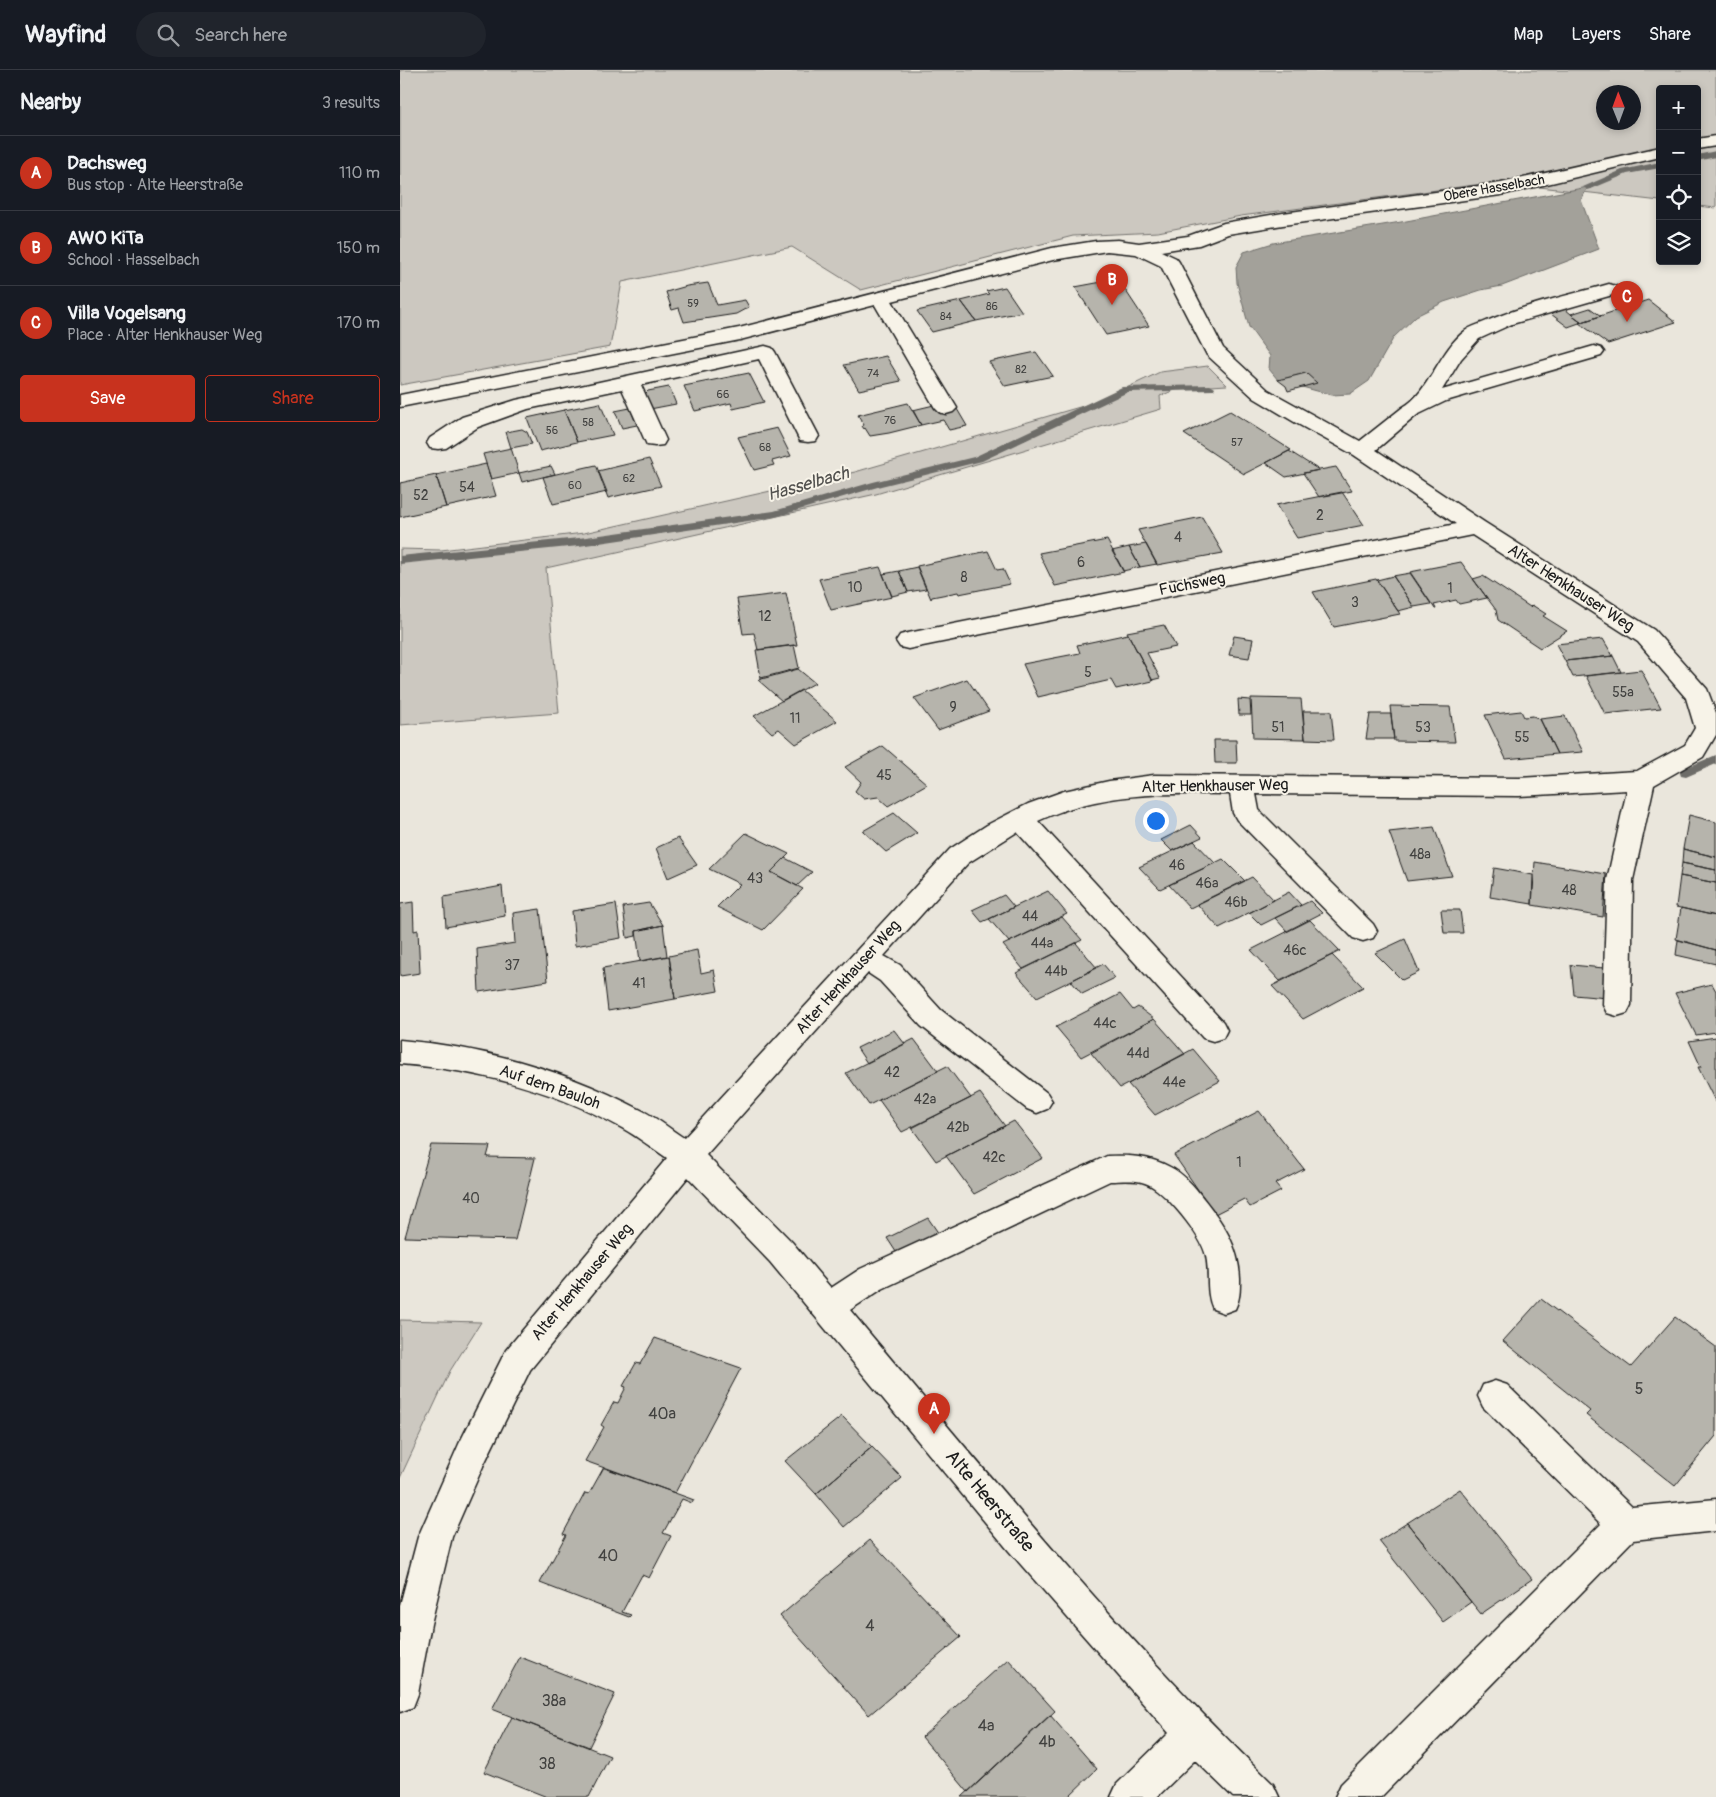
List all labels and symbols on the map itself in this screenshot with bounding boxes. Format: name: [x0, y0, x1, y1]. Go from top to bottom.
north arrow: [1596, 85, 1641, 130]
street label: Obere Hasselbach: [1442, 171, 1546, 205]
pin: B: [1096, 264, 1128, 305]
pin: C: [1611, 281, 1643, 322]
house number: 59: [687, 297, 699, 310]
house number: 86: [986, 300, 998, 313]
house number: 84: [940, 310, 953, 323]
house number: 82: [1015, 363, 1027, 376]
house number: 74: [867, 367, 880, 380]
house number: 66: [717, 388, 729, 401]
house number: 76: [884, 414, 896, 427]
house number: 58: [582, 416, 594, 429]
house number: 56: [546, 424, 558, 437]
house number: 57: [1231, 436, 1243, 449]
house number: 68: [759, 441, 771, 454]
water label: Hasselbach: [765, 461, 853, 507]
house number: 62: [623, 472, 635, 485]
house number: 54: [459, 479, 475, 496]
house number: 60: [568, 479, 582, 492]
house number: 52: [413, 487, 429, 504]
house number: 2: [1316, 507, 1324, 524]
house number: 4: [1174, 529, 1182, 546]
street label: Alter Henkhauser Weg: [1504, 540, 1638, 636]
house number: 6: [1077, 554, 1085, 571]
street label: Fuchsweg: [1157, 568, 1227, 600]
house number: 8: [960, 569, 968, 586]
house number: 10: [847, 579, 863, 596]
house number: 1: [1447, 580, 1453, 597]
house number: 3: [1351, 594, 1359, 611]
house number: 12: [758, 608, 772, 625]
house number: 5: [1084, 664, 1092, 681]
house number: 55a: [1612, 684, 1634, 701]
house number: 9: [949, 699, 957, 716]
house number: 11: [790, 710, 800, 727]
house number: 51: [1271, 719, 1285, 736]
house number: 53: [1415, 719, 1431, 736]
house number: 55: [1514, 729, 1530, 746]
house number: 45: [876, 767, 892, 784]
street label: Alter Henkhauser Weg: [1141, 775, 1289, 797]
your location: [1143, 808, 1169, 834]
house number: 48a: [1409, 846, 1431, 863]
house number: 46: [1169, 857, 1185, 874]
house number: 43: [747, 870, 763, 887]
house number: 46a: [1196, 875, 1218, 892]
house number: 48: [1561, 882, 1577, 899]
house number: 46b: [1224, 894, 1248, 911]
house number: 44: [1022, 908, 1038, 925]
street label: Alter Henkhauser Weg: [791, 916, 905, 1038]
house number: 44a: [1031, 935, 1053, 952]
house number: 46c: [1283, 942, 1307, 959]
house number: 37: [504, 957, 520, 974]
house number: 44b: [1044, 963, 1068, 980]
house number: 41: [632, 975, 646, 992]
house number: 44c: [1093, 1015, 1117, 1032]
house number: 44d: [1126, 1045, 1150, 1062]
street label: Auf dem Bauloh: [497, 1060, 603, 1114]
house number: 42: [884, 1064, 900, 1081]
house number: 44e: [1162, 1074, 1186, 1091]
house number: 42a: [914, 1091, 936, 1108]
house number: 42b: [947, 1119, 970, 1136]
house number: 42c: [982, 1149, 1006, 1166]
house number: 1: [1236, 1154, 1242, 1171]
house number: 40: [462, 1190, 480, 1207]
street label: Alter Henkhauser Weg: [527, 1219, 637, 1345]
house number: 5: [1635, 1379, 1643, 1399]
pin: A: [918, 1393, 950, 1434]
house number: 40a: [648, 1404, 676, 1424]
street label: Alte Heerstraße: [940, 1445, 1040, 1558]
house number: 40: [598, 1546, 618, 1566]
house number: 4: [865, 1616, 875, 1636]
house number: 38a: [542, 1691, 566, 1711]
house number: 4a: [978, 1716, 994, 1736]
house number: 4b: [1038, 1732, 1056, 1752]
house number: 38: [539, 1754, 556, 1774]

